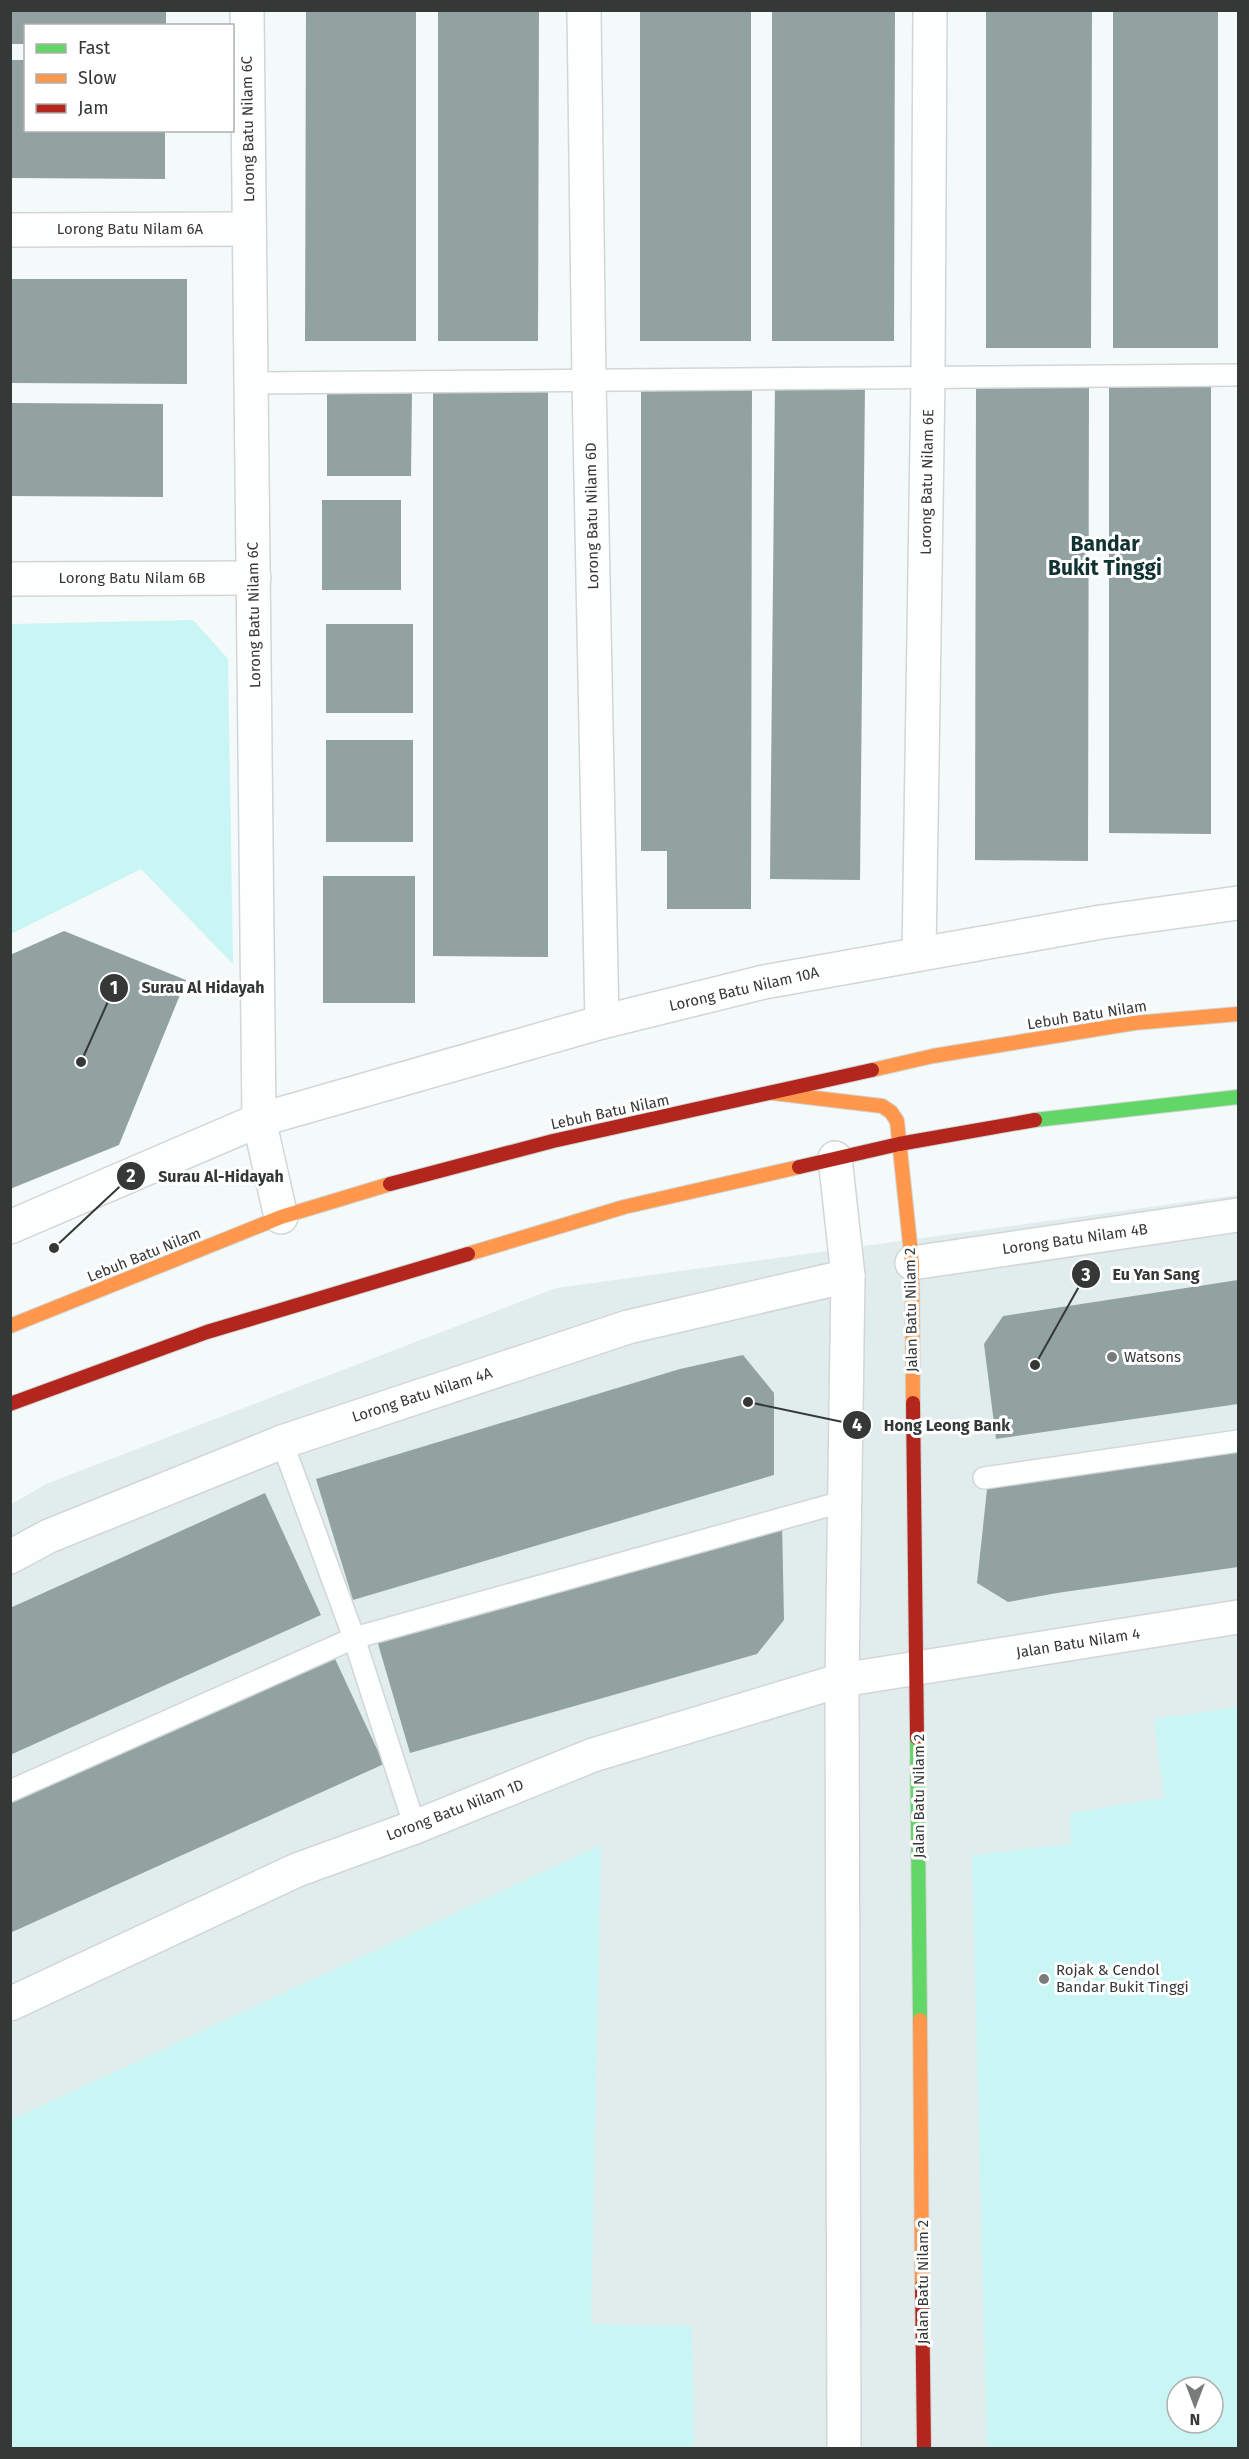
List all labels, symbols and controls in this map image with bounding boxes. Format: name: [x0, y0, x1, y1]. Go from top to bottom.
legend: [24, 24, 234, 132]
text: Fast: [78, 37, 111, 59]
street label: Lorong Batu Nilam 6C: [238, 55, 258, 202]
text: Slow: [78, 67, 117, 89]
text: Jam: [78, 97, 109, 119]
street label: Lorong Batu Nilam 6A: [57, 220, 204, 238]
street label: Lorong Batu Nilam 6E: [917, 409, 937, 555]
street label: Lorong Batu Nilam 6D: [582, 442, 602, 590]
district label: Bandar Bukit Tinggi: [1048, 531, 1162, 581]
street label: Lorong Batu Nilam 6C: [244, 541, 264, 688]
street label: Lorong Batu Nilam 6B: [59, 569, 205, 587]
street label: Lorong Batu Nilam 10A: [667, 963, 821, 1015]
callout: Surau Al Hidayah: [99, 971, 276, 1005]
text: 1: [110, 977, 118, 999]
text: Surau Al Hidayah: [141, 978, 265, 997]
street label: Lebuh Batu Nilam: [1026, 997, 1148, 1033]
street label: Lebuh Batu Nilam: [549, 1091, 671, 1133]
callout: Surau Al-Hidayah: [116, 1159, 296, 1193]
text: 2: [126, 1165, 136, 1187]
text: Surau Al-Hidayah: [158, 1167, 284, 1186]
street label: Lorong Batu Nilam 4B: [1001, 1220, 1149, 1258]
street label: Lebuh Batu Nilam: [85, 1224, 203, 1286]
street label: Jalan Batu Nilam 2: [901, 1248, 921, 1372]
callout: Eu Yan Sang: [1071, 1257, 1212, 1291]
text: 3: [1080, 1264, 1091, 1286]
text: Eu Yan Sang: [1112, 1265, 1200, 1284]
place label: Watsons: [1124, 1348, 1181, 1366]
marker: Watsons: [1105, 1350, 1119, 1364]
street label: Lorong Batu Nilam 4A: [350, 1364, 495, 1426]
callout: Hong Leong Bank: [842, 1408, 1022, 1442]
text: 4: [852, 1414, 862, 1436]
text: Hong Leong Bank: [884, 1416, 1010, 1435]
street label: Jalan Batu Nilam 4: [1015, 1624, 1141, 1662]
street label: Jalan Batu Nilam 2: [910, 1734, 928, 1858]
street label: Lorong Batu Nilam 1D: [384, 1775, 526, 1845]
place label: Rojak & Cendol Bandar Bukit Tinggi: [1056, 1961, 1189, 1996]
marker: Rojak & Cendol Bandar Bukit Tinggi: [1037, 1972, 1051, 1986]
street label: Jalan Batu Nilam 2: [914, 2220, 932, 2344]
north arrow: [1165, 2375, 1225, 2435]
text: N: [1190, 2410, 1200, 2429]

